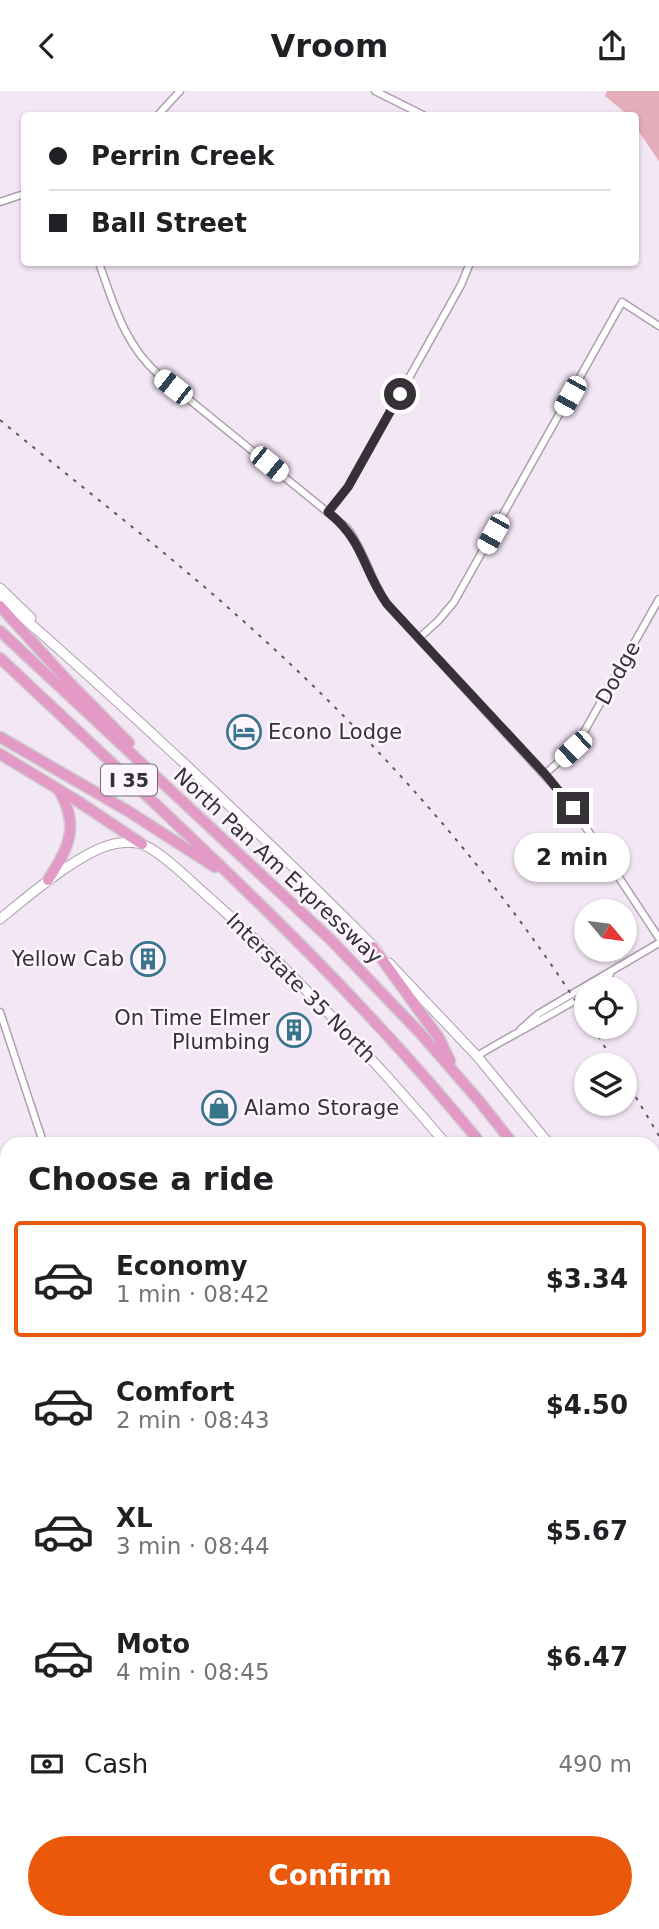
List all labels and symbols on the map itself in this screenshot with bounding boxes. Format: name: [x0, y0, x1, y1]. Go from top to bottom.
car: [150, 366, 197, 408]
car: [551, 373, 590, 419]
route start: [384, 378, 416, 410]
car: [247, 443, 292, 485]
car: [474, 511, 513, 557]
street label: Dodge: [591, 637, 645, 709]
hotel icon: Econo Lodge: [225, 713, 263, 751]
place label: Econo Lodge: [268, 720, 402, 744]
car: [551, 727, 596, 771]
street label: North Pan Am Expressway: [169, 763, 387, 969]
road number: I 35: [101, 765, 157, 795]
route end: [557, 792, 589, 824]
callout: 2 min: [515, 833, 631, 881]
north arrow: [574, 899, 637, 963]
street label: Interstate 35 North: [221, 908, 381, 1068]
building icon: Yellow Cab: [129, 940, 167, 978]
place label: Yellow Cab: [11, 947, 124, 971]
place label: On Time Elmer Plumbing: [114, 1006, 270, 1054]
building icon: On Time Elmer Plumbing: [275, 1011, 313, 1049]
shop icon: Alamo Storage: [200, 1089, 238, 1127]
place label: Alamo Storage: [244, 1096, 399, 1120]

